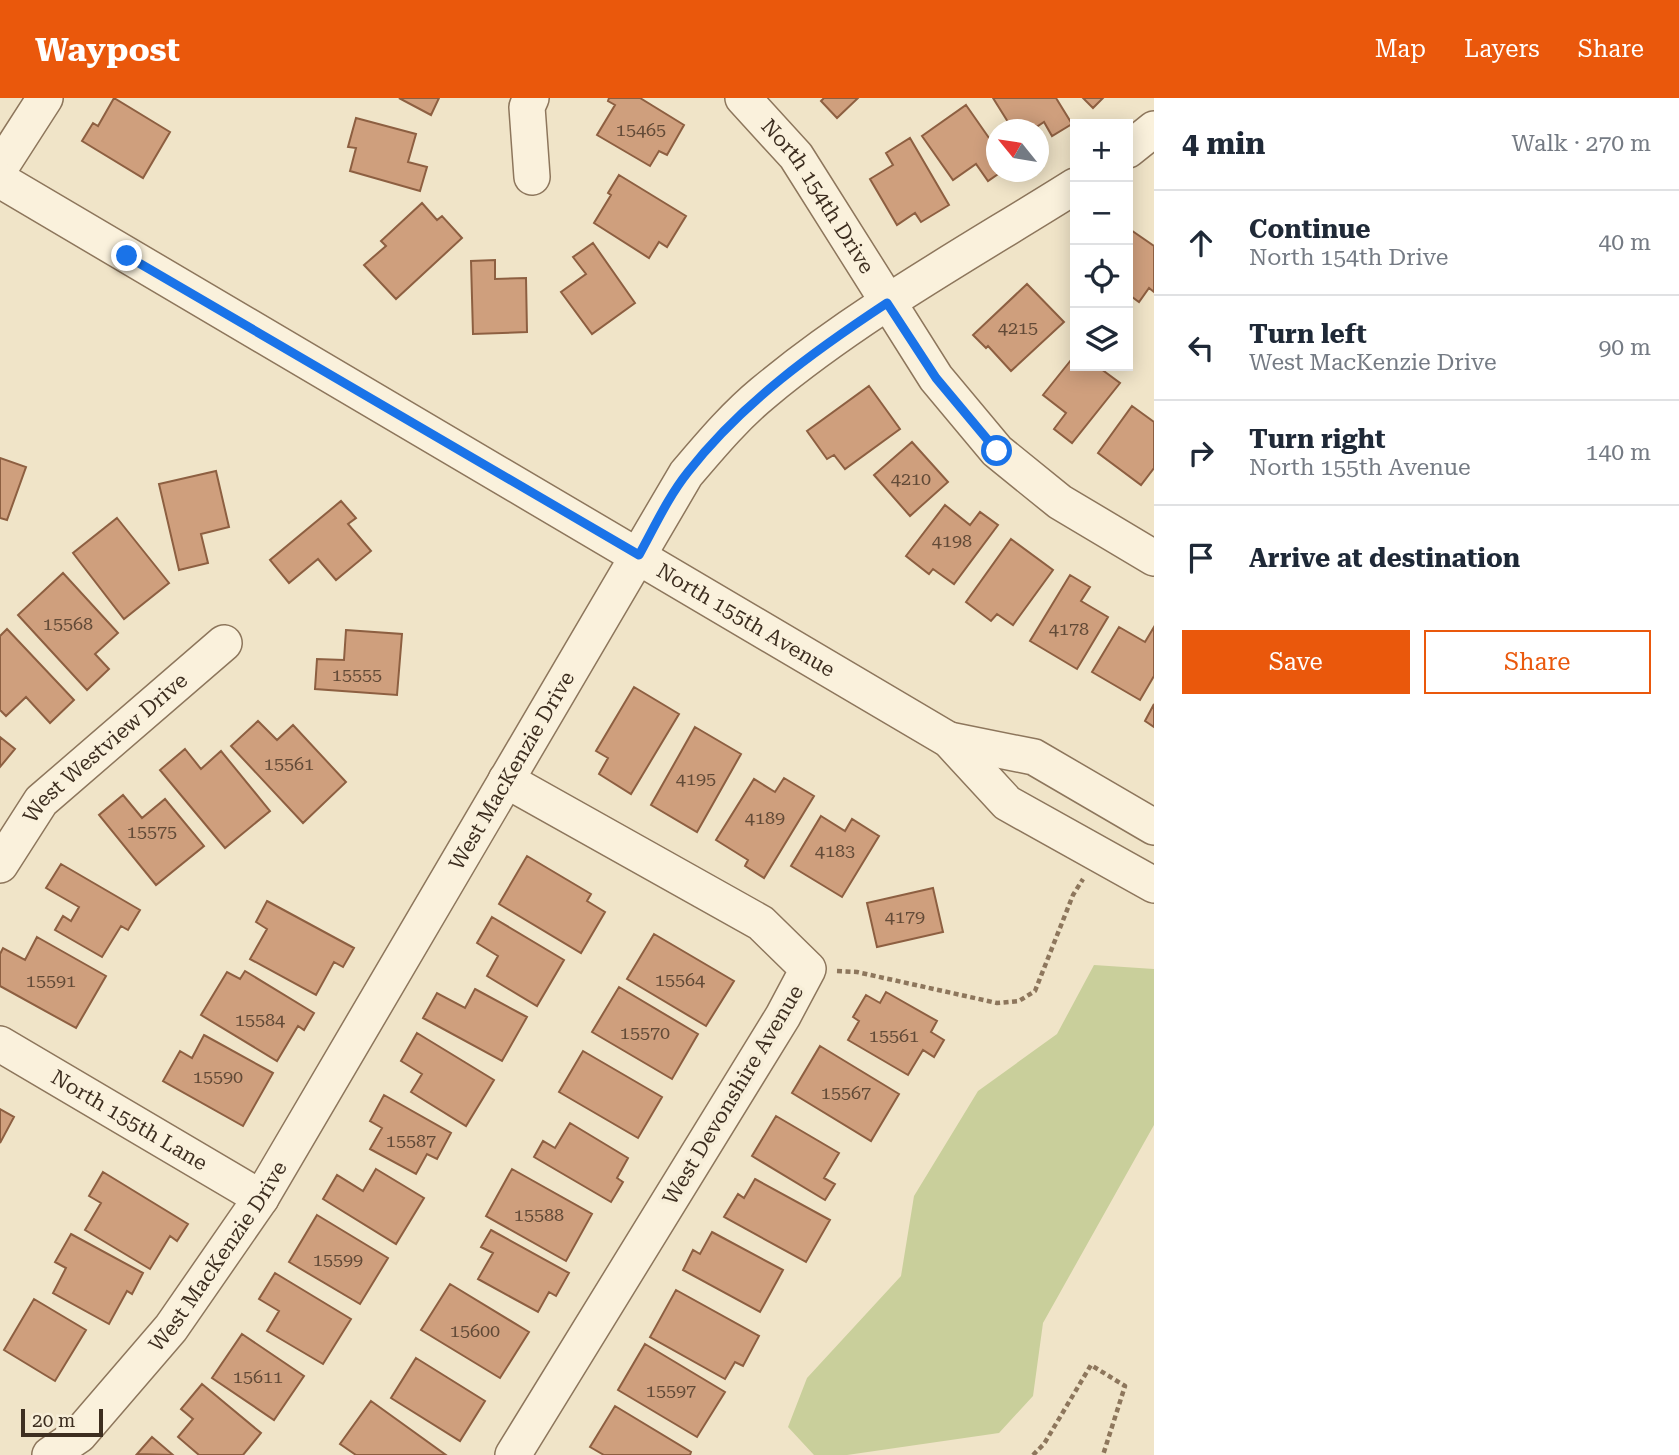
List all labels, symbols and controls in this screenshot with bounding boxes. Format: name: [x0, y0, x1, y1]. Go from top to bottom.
text: Waypost: [35, 30, 180, 69]
text: Map: [1375, 35, 1426, 63]
text: Layers: [1464, 35, 1540, 63]
text: Share: [1578, 35, 1644, 63]
street label: North 154th Drive: [756, 114, 879, 278]
house number: 15465: [616, 119, 666, 140]
north arrow: [986, 119, 1049, 182]
map controls: [1070, 119, 1133, 371]
button: +: [1070, 119, 1133, 182]
text: 4 min: [1182, 126, 1265, 161]
text: Walk · 270 m: [1512, 130, 1651, 157]
button: −: [1070, 182, 1133, 245]
text: Continue: [1249, 214, 1371, 244]
icon: ahead: [1182, 224, 1220, 262]
text: 40 m: [1598, 229, 1651, 256]
route end: [111, 240, 142, 271]
text: North 154th Drive: [1249, 244, 1448, 271]
button: locate: [1070, 245, 1133, 308]
button: layers: [1070, 308, 1133, 371]
house number: 4215: [998, 317, 1038, 338]
text: Turn left: [1249, 319, 1367, 349]
icon: left: [1182, 329, 1220, 367]
text: 90 m: [1598, 334, 1651, 361]
text: West MacKenzie Drive: [1249, 349, 1497, 376]
text: Turn right: [1249, 424, 1385, 454]
icon: right: [1182, 434, 1220, 472]
route start: [981, 435, 1012, 466]
text: 140 m: [1586, 439, 1651, 466]
text: North 155th Avenue: [1249, 454, 1471, 481]
house number: 4210: [891, 468, 931, 489]
house number: 4198: [932, 530, 972, 551]
icon: arrive: [1182, 539, 1220, 577]
text: Arrive at destination: [1249, 543, 1520, 573]
street label: North 155th Avenue: [652, 558, 839, 682]
house number: 15568: [43, 613, 93, 634]
house number: 4178: [1049, 618, 1089, 639]
button: Save: [1182, 630, 1410, 694]
button: Share: [1424, 630, 1651, 694]
house number: 15555: [332, 664, 382, 685]
street label: West MacKenzie Drive: [444, 667, 579, 874]
street label: West Westview Drive: [18, 668, 192, 827]
house number: 15561: [264, 753, 314, 774]
house number: 4195: [676, 768, 716, 789]
house number: 4189: [745, 807, 785, 828]
house number: 15575: [127, 821, 177, 842]
house number: 4183: [815, 840, 855, 861]
house number: 4179: [885, 906, 925, 927]
house number: 15564: [655, 969, 705, 990]
house number: 15591: [26, 970, 76, 991]
street label: West Devonshire Avenue: [658, 981, 808, 1209]
house number: 15584: [235, 1009, 285, 1030]
house number: 15570: [620, 1022, 670, 1043]
house number: 15561: [869, 1025, 919, 1046]
street label: North 155th Lane: [47, 1065, 211, 1176]
house number: 15590: [193, 1066, 243, 1087]
house number: 15567: [821, 1082, 871, 1103]
house number: 15587: [386, 1130, 436, 1151]
street label: West MacKenzie Drive: [144, 1157, 292, 1357]
house number: 15588: [514, 1204, 564, 1225]
house number: 15599: [313, 1249, 363, 1270]
house number: 15600: [450, 1320, 500, 1341]
house number: 15611: [233, 1366, 283, 1387]
house number: 15597: [646, 1380, 696, 1401]
scale bar: [21, 1406, 103, 1438]
text: 20 m: [32, 1409, 75, 1432]

